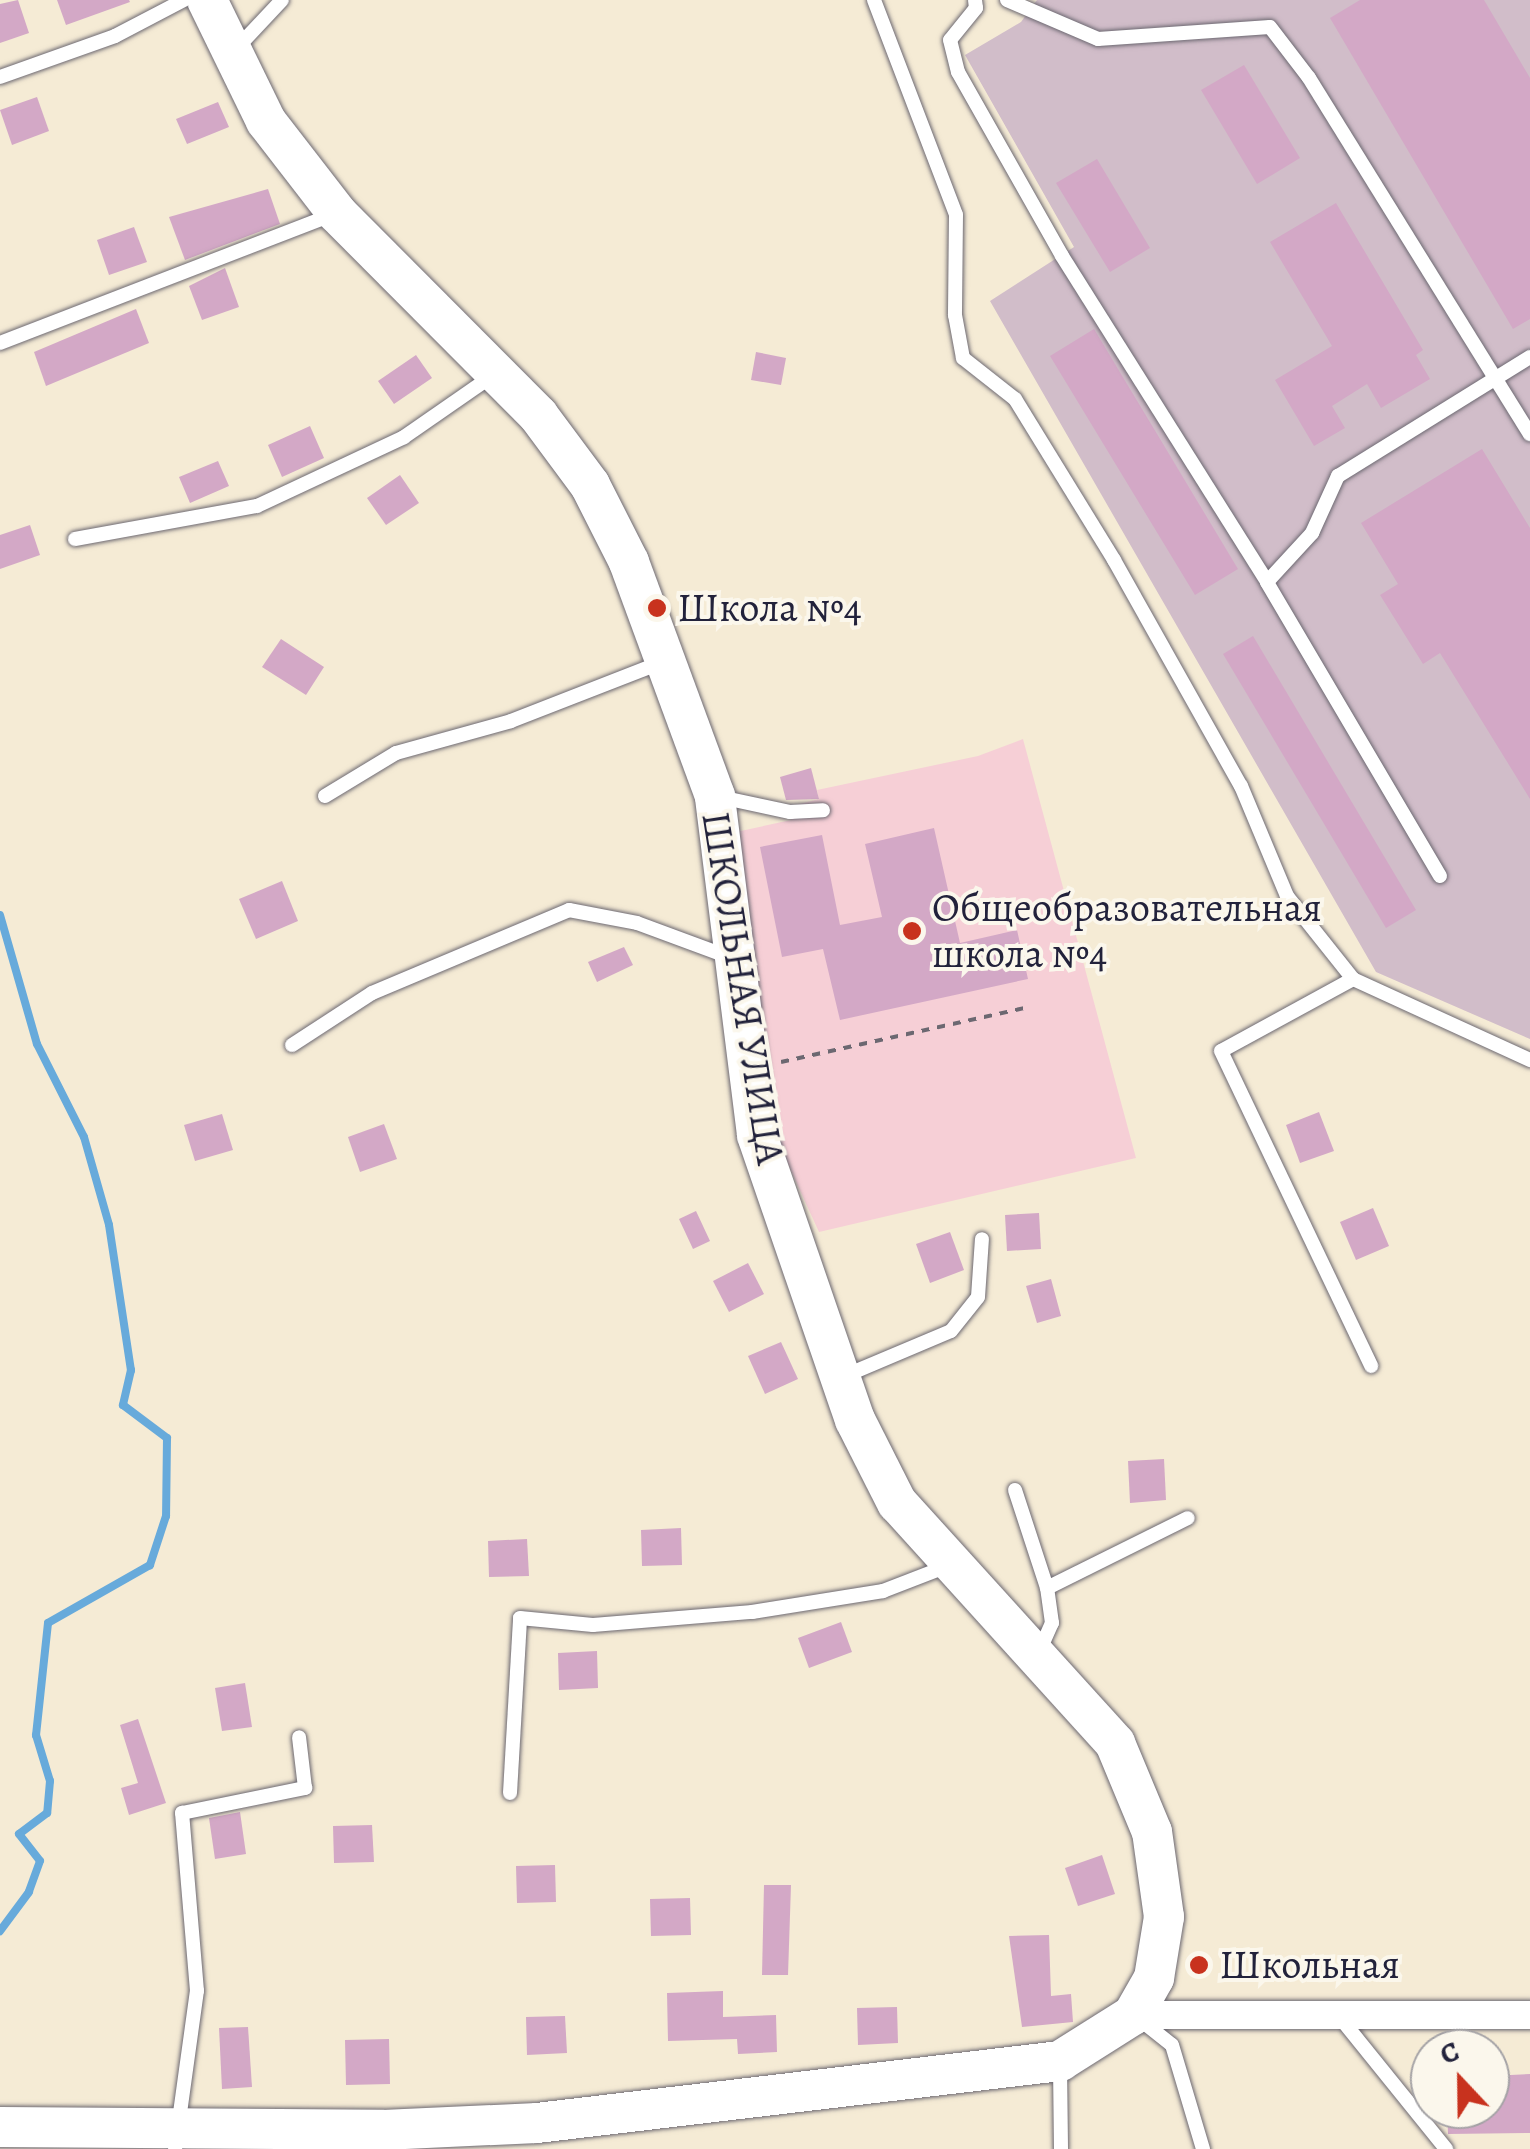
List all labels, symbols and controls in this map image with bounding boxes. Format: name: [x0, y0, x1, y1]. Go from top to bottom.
place label: Школа №4: [677, 584, 862, 632]
marker: Школа №4: [646, 597, 668, 619]
street label: ШКОЛЬНАЯ УЛИЦА: [691, 808, 795, 1168]
place label: Общеобразовательная школа №4: [932, 884, 1322, 978]
marker: Общеобразовательная школа №4: [901, 920, 923, 942]
place label: Школьная: [1219, 1941, 1400, 1989]
marker: Школьная: [1188, 1954, 1210, 1976]
north arrow: [1410, 2029, 1510, 2129]
text: С: [1434, 2032, 1465, 2074]

